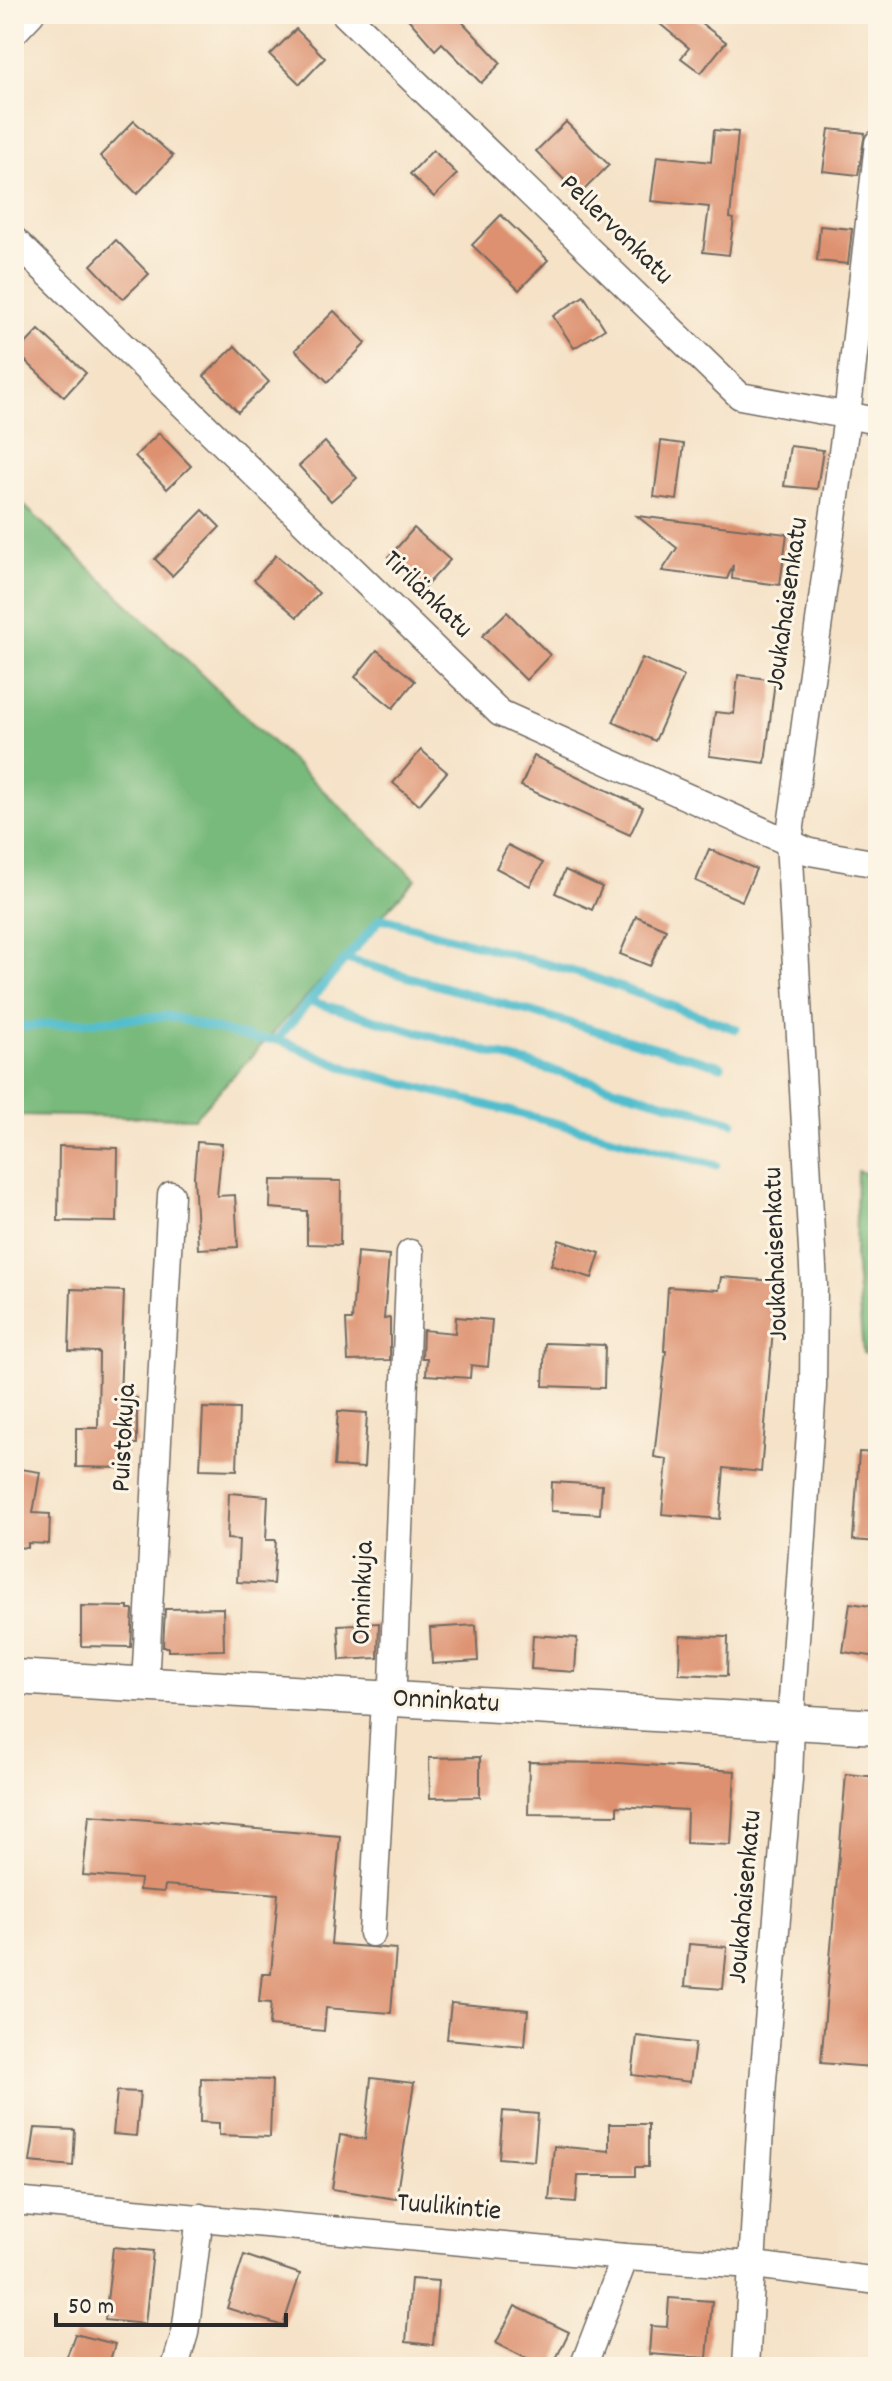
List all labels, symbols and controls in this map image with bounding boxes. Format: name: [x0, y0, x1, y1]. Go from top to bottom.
street label: Pellervonkatu: [549, 166, 681, 296]
street label: Joukahaisenkatu: [757, 515, 821, 693]
street label: Tirilänkatu: [372, 543, 480, 649]
street label: Joukahaisenkatu: [755, 1166, 801, 1342]
street label: Puistokuja: [103, 1382, 149, 1493]
street label: Onninkuja: [343, 1539, 387, 1646]
street label: Onninkatu: [392, 1680, 500, 1726]
street label: Joukahaisenkatu: [719, 1808, 775, 1986]
street label: Tuulikintie: [395, 2185, 503, 2233]
scale bar: [56, 2277, 286, 2327]
text: 50 m: [68, 2291, 114, 2325]

